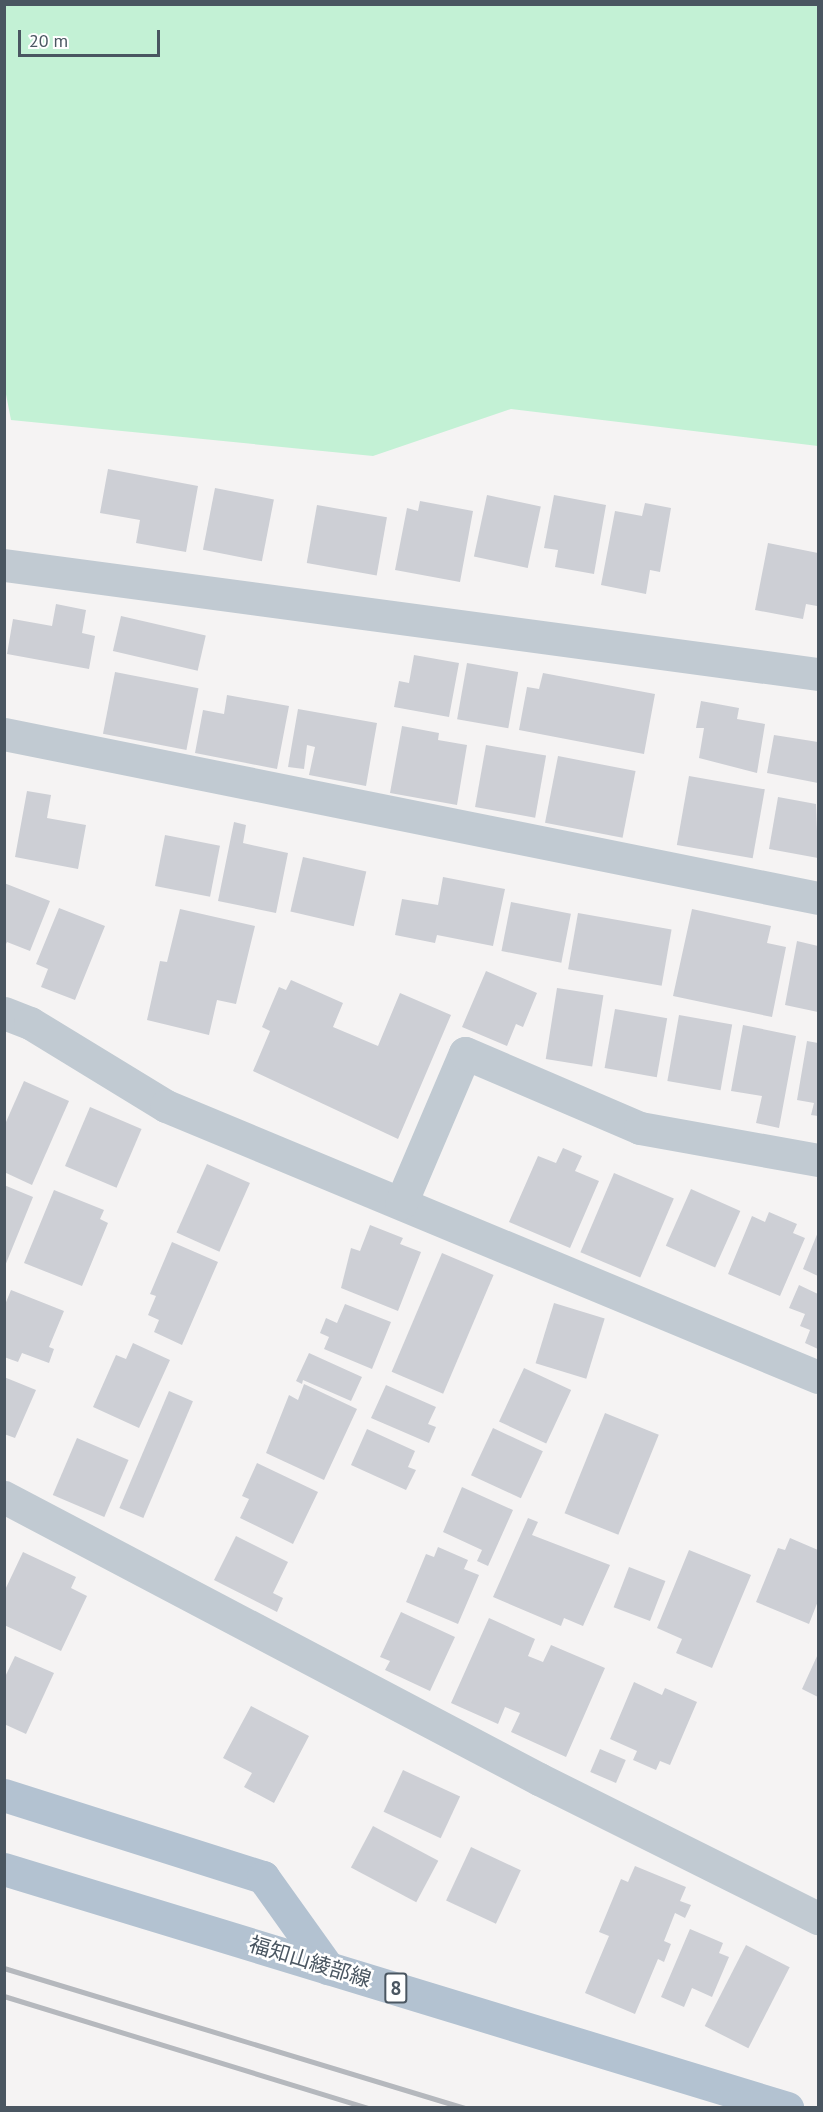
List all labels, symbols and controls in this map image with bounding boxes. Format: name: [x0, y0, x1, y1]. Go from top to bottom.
scale bar: [21, 18, 164, 56]
text: 20 m: [29, 29, 68, 52]
street label: 福知山綾部線: [246, 1932, 374, 1992]
road number: 8: [384, 1971, 408, 2005]

